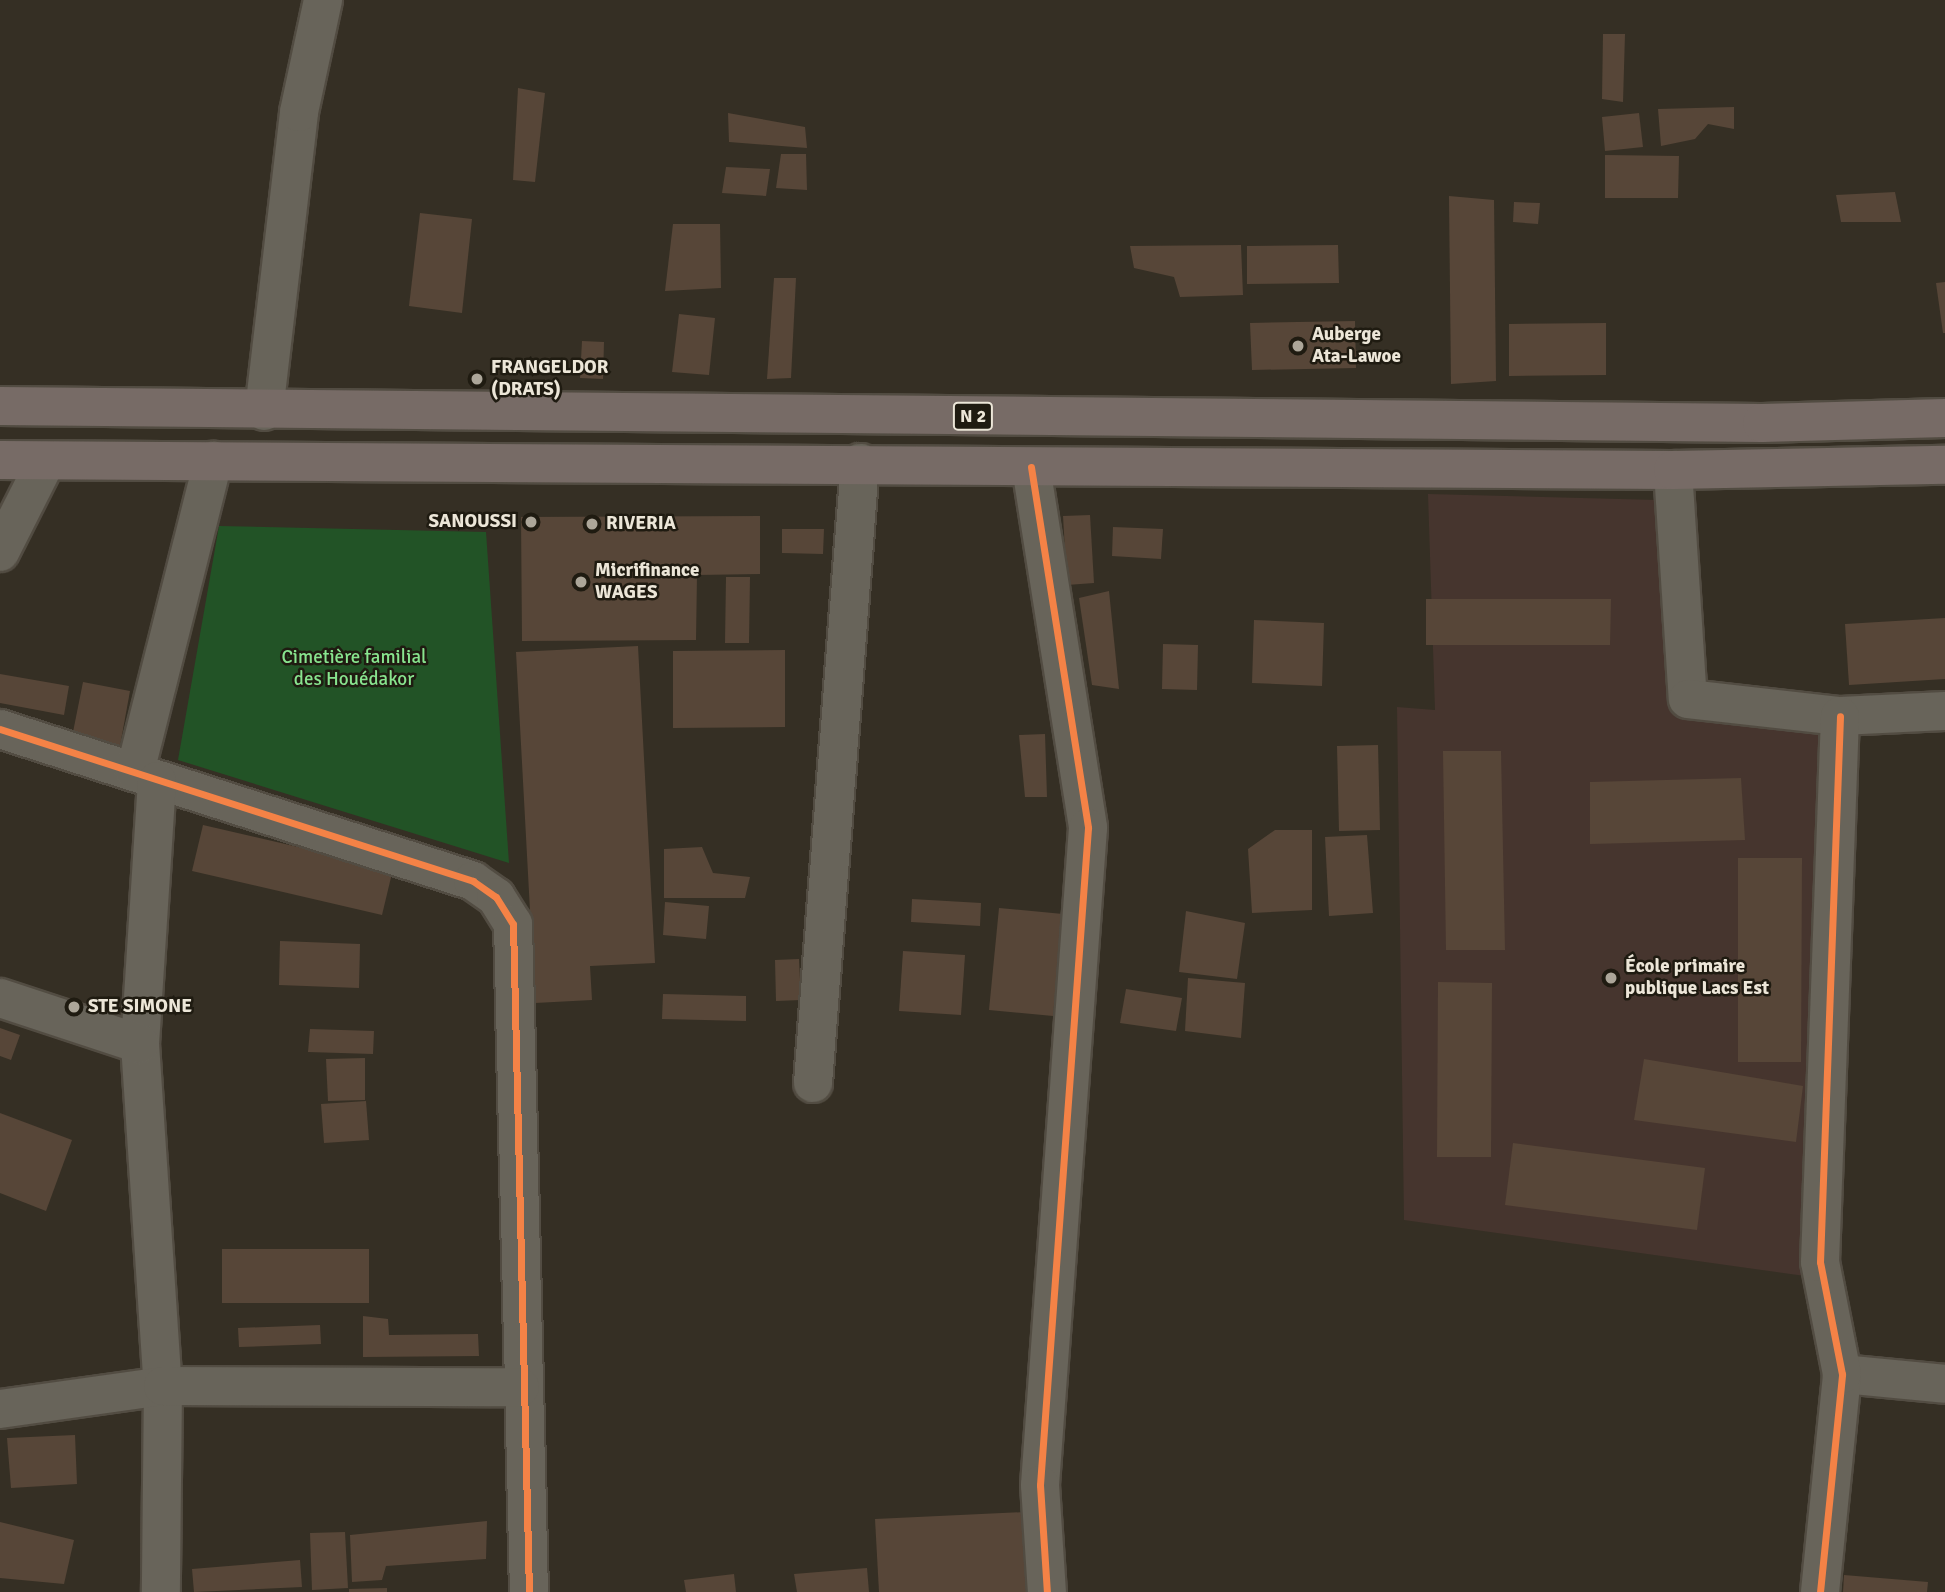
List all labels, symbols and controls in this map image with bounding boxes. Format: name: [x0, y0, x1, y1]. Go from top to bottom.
place label: Auberge Ata-Lawoe: [1312, 324, 1401, 368]
marker: Auberge Ata-Lawoe: [1290, 338, 1306, 354]
place label: FRANGELDOR (DRATS): [491, 357, 608, 401]
marker: FRANGELDOR (DRATS): [469, 371, 485, 387]
road number: N 2: [952, 402, 994, 430]
place label: SANOUSSI: [428, 511, 517, 533]
place label: RIVERIA: [606, 513, 676, 535]
marker: SANOUSSI: [523, 514, 539, 530]
marker: RIVERIA: [584, 516, 600, 532]
place label: Micrifinance WAGES: [595, 560, 699, 604]
marker: Micrifinance WAGES: [573, 574, 589, 590]
park label: Cimetière familial des Houédakor: [281, 647, 427, 691]
place label: École primaire publique Lacs Est: [1625, 956, 1769, 1000]
marker: École primaire publique Lacs Est: [1603, 970, 1619, 986]
place label: STE SIMONE: [88, 996, 192, 1018]
marker: STE SIMONE: [66, 999, 82, 1015]

